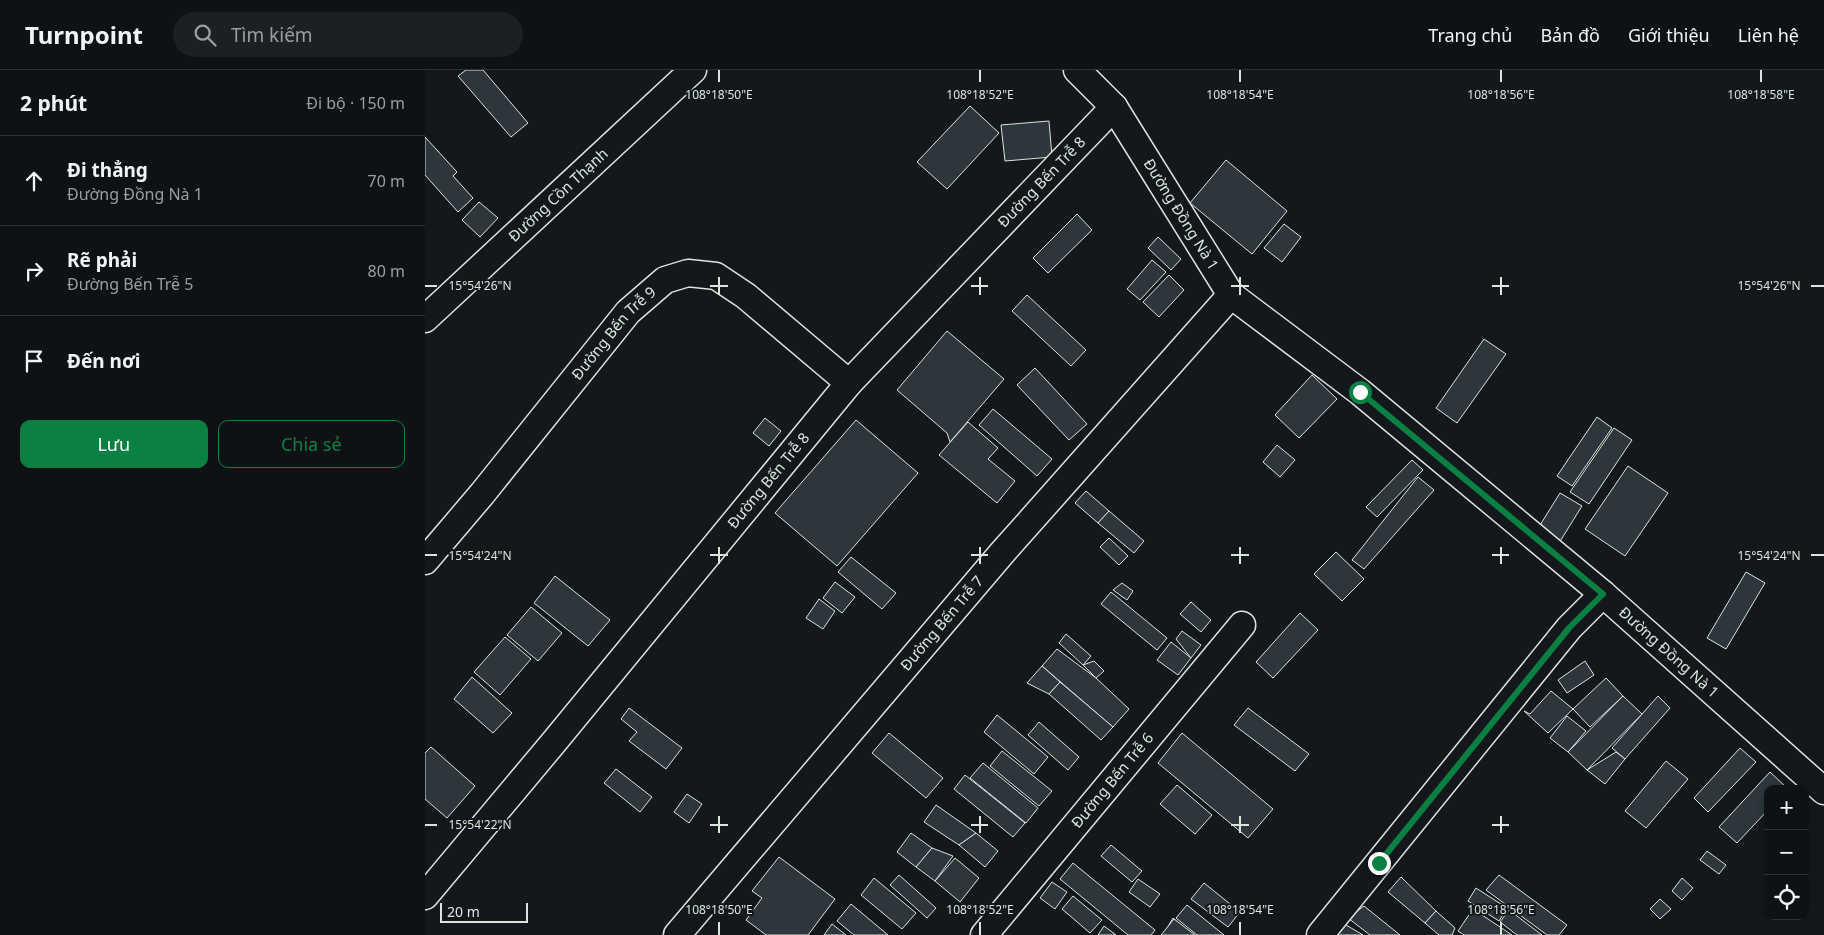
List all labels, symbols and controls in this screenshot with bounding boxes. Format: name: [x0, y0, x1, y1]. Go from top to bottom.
search box: [173, 12, 523, 57]
text: Turnpoint: [25, 18, 143, 51]
icon: search: [191, 21, 219, 49]
text: Tìm kiếm: [231, 22, 313, 48]
text: Trang chủ: [1428, 23, 1512, 47]
text: Bản đồ: [1540, 23, 1600, 47]
text: Giới thiệu: [1628, 23, 1710, 47]
text: Liên hệ: [1738, 23, 1799, 47]
text: 108°18'50"E: [685, 86, 753, 103]
text: 108°18'52"E: [946, 86, 1014, 103]
text: 108°18'54"E: [1206, 86, 1274, 103]
text: 108°18'56"E: [1467, 86, 1535, 103]
text: 108°18'58"E: [1727, 86, 1795, 103]
text: 2 phút: [20, 89, 87, 117]
text: Đi bộ · 150 m: [306, 92, 405, 114]
street label: Đường Bến Trễ 8: [993, 132, 1089, 231]
street label: Đường Cồn Thạnh: [504, 143, 612, 246]
street label: Đường Đồng Nà 1: [1140, 155, 1224, 273]
text: Đi thẳng: [67, 157, 148, 183]
icon: ahead: [20, 167, 48, 195]
text: 70 m: [368, 170, 405, 192]
text: Đường Đồng Nà 1: [67, 183, 203, 205]
text: Rẽ phải: [67, 247, 137, 273]
icon: right: [20, 257, 48, 285]
text: 80 m: [368, 260, 405, 282]
text: Đường Bến Trễ 5: [67, 273, 193, 295]
text: 15°54'26"N: [448, 277, 512, 294]
text: 15°54'26"N: [1737, 277, 1801, 294]
street label: Đường Bến Trễ 9: [566, 281, 660, 384]
icon: arrive: [20, 347, 48, 375]
text: Đến nơi: [67, 348, 141, 374]
route start: [1349, 381, 1372, 404]
button: Lưu: [20, 420, 208, 468]
button: Chia sẻ: [218, 420, 405, 468]
street label: Đường Bến Trễ 8: [722, 428, 813, 532]
text: 15°54'24"N: [448, 547, 512, 564]
text: 15°54'24"N: [1737, 547, 1801, 564]
street label: Đường Bến Trễ 7: [895, 571, 987, 675]
street label: Đường Đồng Nà 1: [1615, 602, 1723, 702]
street label: Đường Bến Trễ 6: [1066, 728, 1157, 832]
map controls: [1764, 785, 1809, 920]
button: +: [1764, 785, 1809, 830]
text: 15°54'22"N: [448, 816, 512, 833]
button: −: [1764, 830, 1809, 875]
route end: [1368, 852, 1391, 875]
button: locate: [1764, 875, 1809, 920]
scale bar: [440, 900, 527, 923]
text: 108°18'50"E: [685, 901, 753, 918]
text: 108°18'52"E: [946, 901, 1014, 918]
text: 108°18'54"E: [1206, 901, 1274, 918]
text: 108°18'56"E: [1467, 901, 1535, 918]
text: 20 m: [447, 902, 480, 921]

